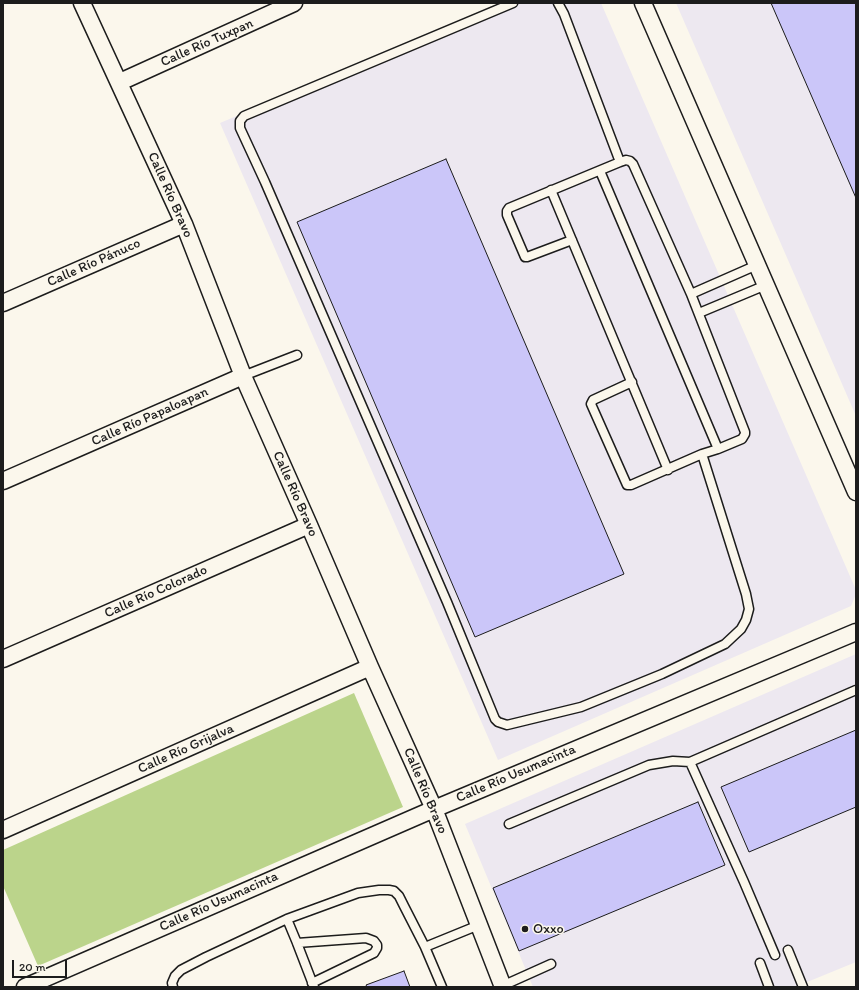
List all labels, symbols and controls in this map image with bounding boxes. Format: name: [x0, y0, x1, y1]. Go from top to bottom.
street label: Calle Río Tuxpan: [158, 15, 256, 71]
street label: Calle Río Bravo: [144, 150, 196, 240]
street label: Calle Río Pánuco: [45, 235, 143, 291]
street label: Calle Río Papaloapan: [89, 384, 211, 450]
street label: Calle Río Bravo: [269, 449, 321, 539]
street label: Calle Río Colorado: [102, 562, 210, 622]
street label: Calle Río Grijalva: [135, 720, 237, 778]
street label: Calle Río Usumacinta: [454, 741, 578, 807]
street label: Calle Río Bravo: [399, 745, 451, 837]
street label: Calle Río Usumacinta: [157, 868, 281, 936]
place label: Oxxo: [533, 921, 564, 937]
marker: Oxxo: [520, 924, 530, 934]
scale bar: [14, 952, 69, 978]
text: 20 m: [19, 960, 46, 974]

